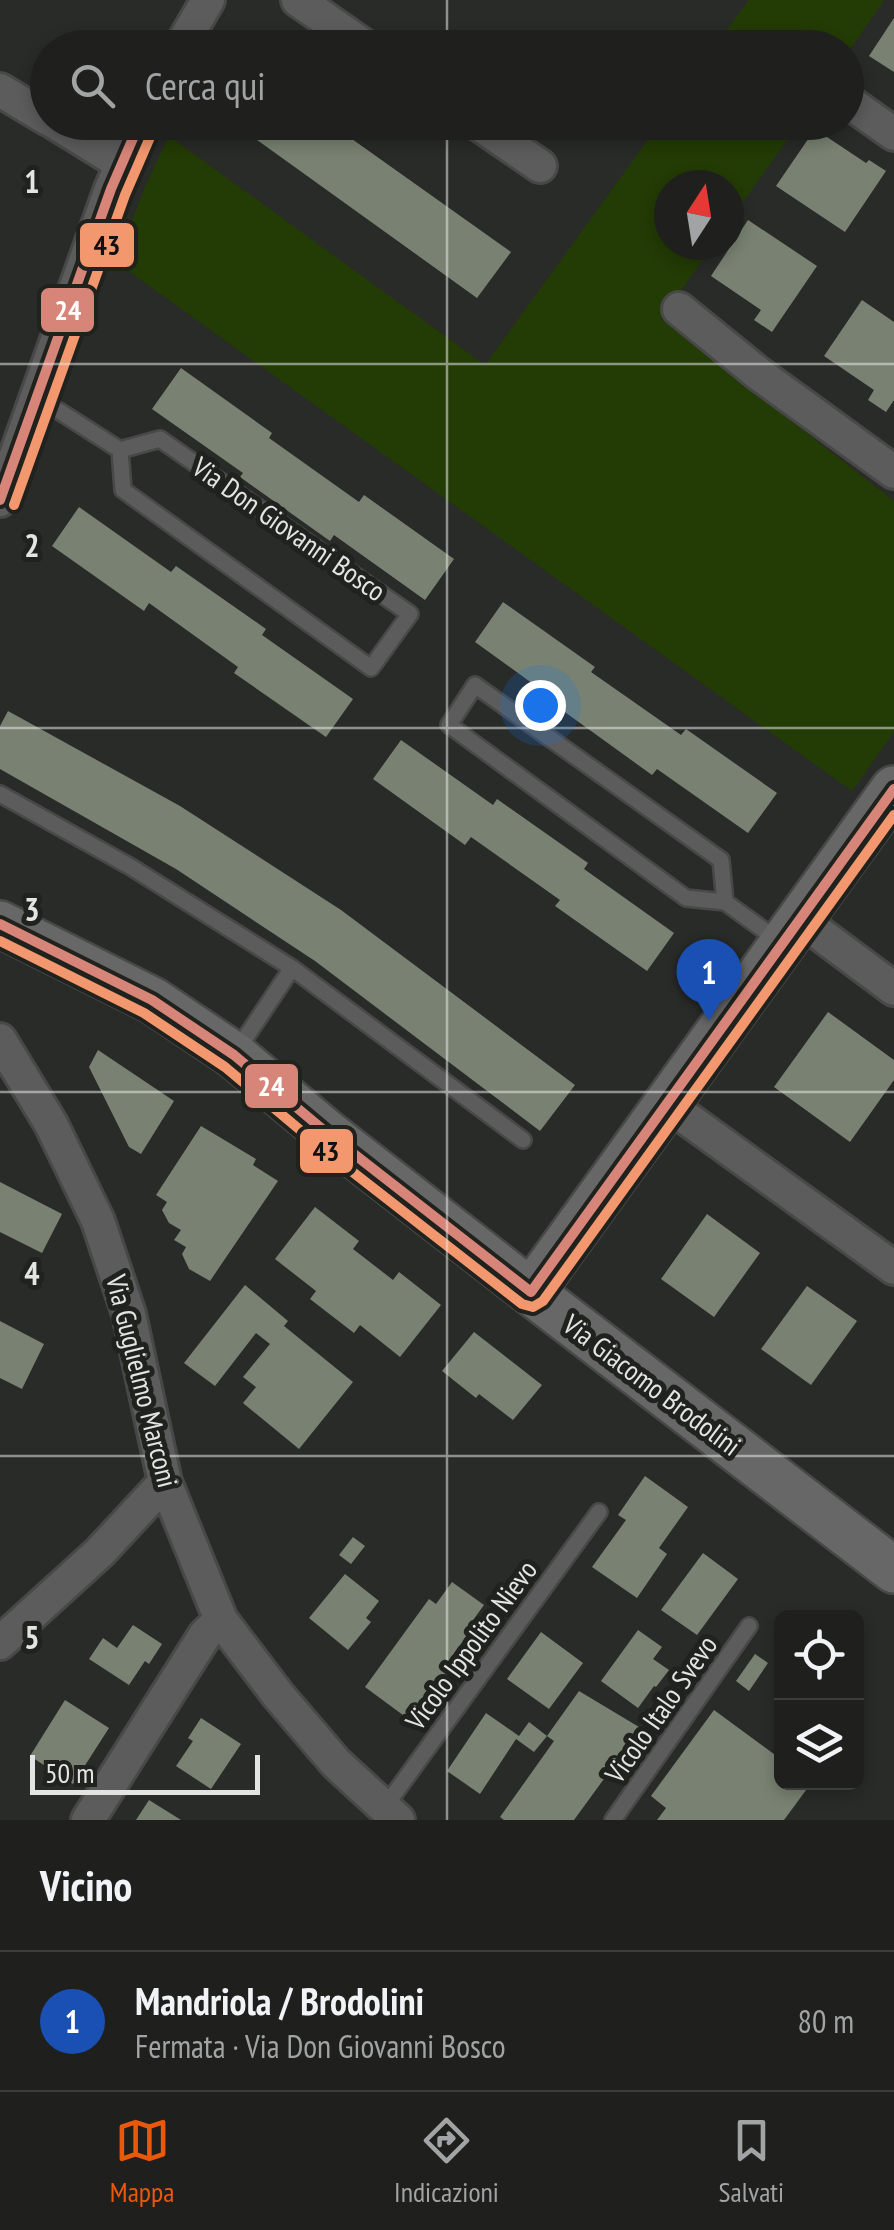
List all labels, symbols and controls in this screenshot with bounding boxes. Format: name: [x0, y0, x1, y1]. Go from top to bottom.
search box: [30, 30, 864, 140]
icon: search: [65, 58, 120, 113]
text: Cerca qui: [145, 61, 265, 110]
text: 1: [24, 160, 40, 202]
north arrow: [654, 170, 744, 260]
line badge: 43: [78, 221, 136, 269]
text: 43: [94, 226, 120, 263]
line badge: 24: [39, 286, 96, 334]
text: 24: [55, 291, 82, 328]
street label: Via Don Giovanni Bosco: [185, 448, 393, 609]
text: 2: [24, 524, 40, 566]
your location: [515, 680, 566, 731]
text: 3: [24, 888, 40, 930]
pin: 1: [676, 938, 742, 1021]
line badge: 24: [243, 1062, 300, 1110]
text: 24: [258, 1067, 285, 1104]
line badge: 43: [298, 1127, 355, 1175]
text: 43: [313, 1132, 339, 1169]
text: 4: [24, 1252, 40, 1294]
street label: Via Guglielmo Marconi: [98, 1270, 187, 1491]
street label: Via Giacomo Brodolini: [555, 1305, 749, 1464]
street label: Vicolo Ippolito Nievo: [396, 1552, 545, 1738]
map controls: [774, 1610, 864, 1790]
button: locate: [774, 1610, 864, 1700]
text: 5: [24, 1616, 40, 1658]
street label: Vicolo Italo Svevo: [596, 1628, 725, 1791]
button: layers: [774, 1700, 864, 1790]
scale bar: [30, 1750, 260, 1794]
text: 50 m: [45, 1754, 94, 1791]
text: Vicino: [40, 1858, 132, 1913]
text: Mandriola / Brodolini: [135, 1976, 424, 2025]
text: 1: [65, 2000, 80, 2042]
text: 80 m: [798, 2000, 854, 2042]
text: Fermata · Via Don Giovanni Bosco: [135, 2025, 505, 2067]
tab: Mappa: [110, 2113, 174, 2210]
tab: Indicazioni: [394, 2113, 499, 2210]
tab: Salvati: [719, 2113, 784, 2210]

